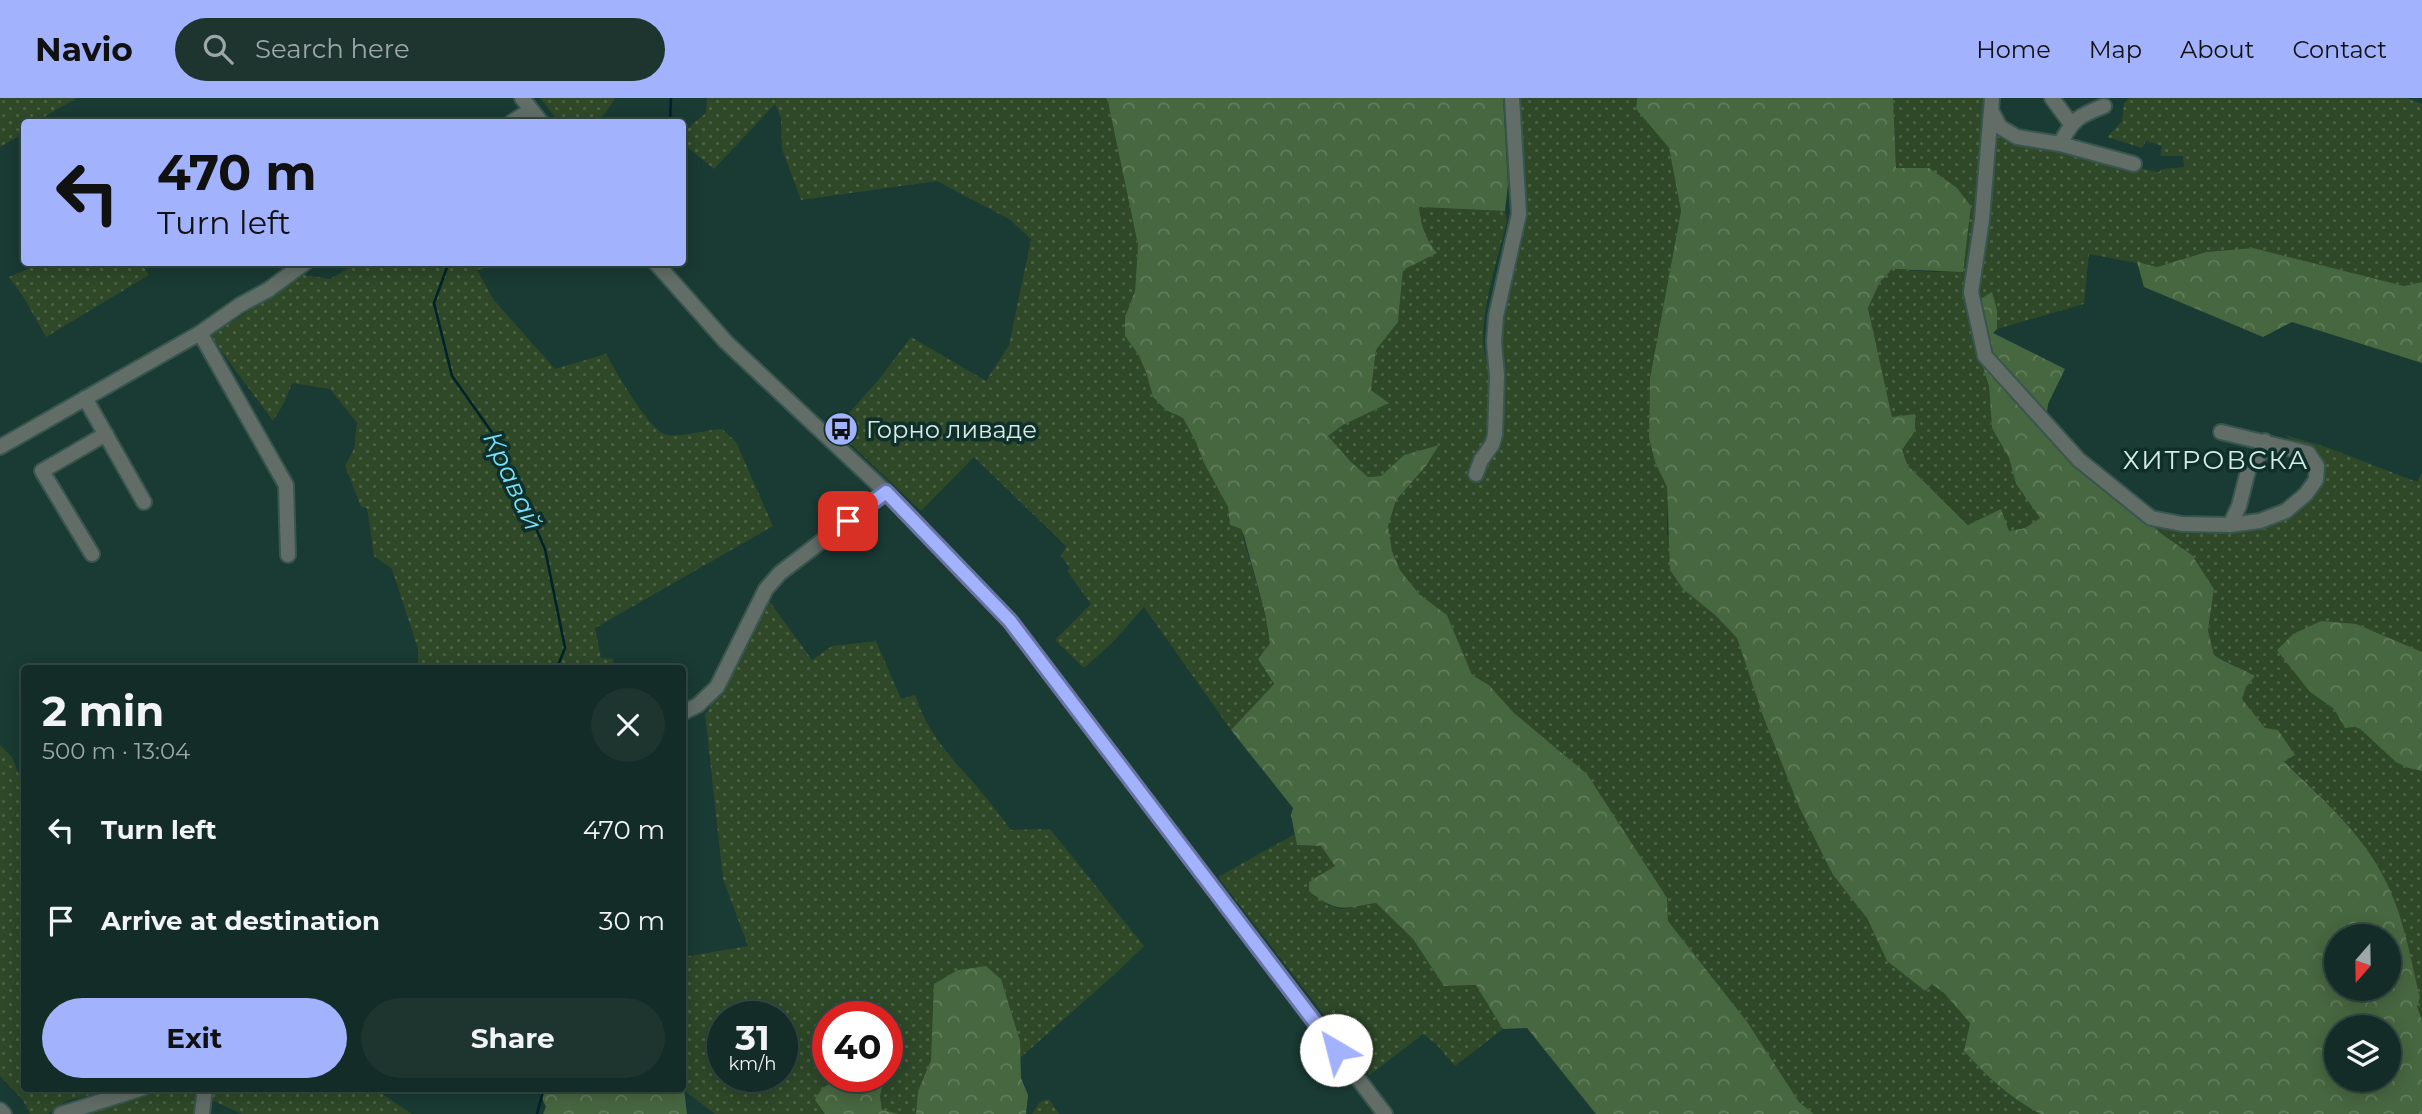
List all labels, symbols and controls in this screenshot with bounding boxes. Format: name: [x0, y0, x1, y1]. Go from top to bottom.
search box: [175, 18, 665, 81]
text: Navio: [35, 29, 133, 69]
icon: search: [199, 30, 237, 68]
text: Search here: [255, 33, 410, 65]
text: Home: [1976, 35, 2051, 64]
text: Map: [2089, 35, 2142, 64]
text: About: [2180, 35, 2254, 64]
text: Contact: [2292, 35, 2387, 64]
text: 470 m: [157, 143, 317, 202]
icon: left: [42, 147, 133, 238]
text: Turn left: [157, 203, 291, 242]
bus stop icon: Горно ливаде: [822, 410, 860, 448]
place label: Горно ливаде: [866, 415, 1037, 444]
water label: Кравай: [476, 426, 550, 536]
district label: ХИТРОВСКА: [2123, 444, 2309, 476]
pin: [818, 491, 878, 551]
icon: arrive: [829, 502, 867, 540]
text: 2 min: [42, 685, 164, 737]
button: close: [591, 688, 665, 762]
text: 500 m · 13:04: [42, 737, 190, 765]
icon: left: [42, 811, 80, 849]
text: Turn left: [101, 814, 217, 846]
text: 470 m: [583, 814, 665, 846]
icon: arrive: [42, 902, 80, 940]
text: Arrive at destination: [101, 905, 380, 937]
text: 30 m: [599, 905, 665, 937]
north arrow: [2324, 924, 2401, 1001]
map controls: [2324, 924, 2401, 1092]
button: Exit: [42, 998, 347, 1078]
button: Share: [361, 998, 665, 1078]
speed limit sign: 40: [812, 1001, 903, 1092]
position arrow: [1299, 1013, 1373, 1087]
button: layers: [2324, 1015, 2401, 1092]
text: 31: [735, 1016, 770, 1059]
text: km/h: [728, 1053, 777, 1075]

